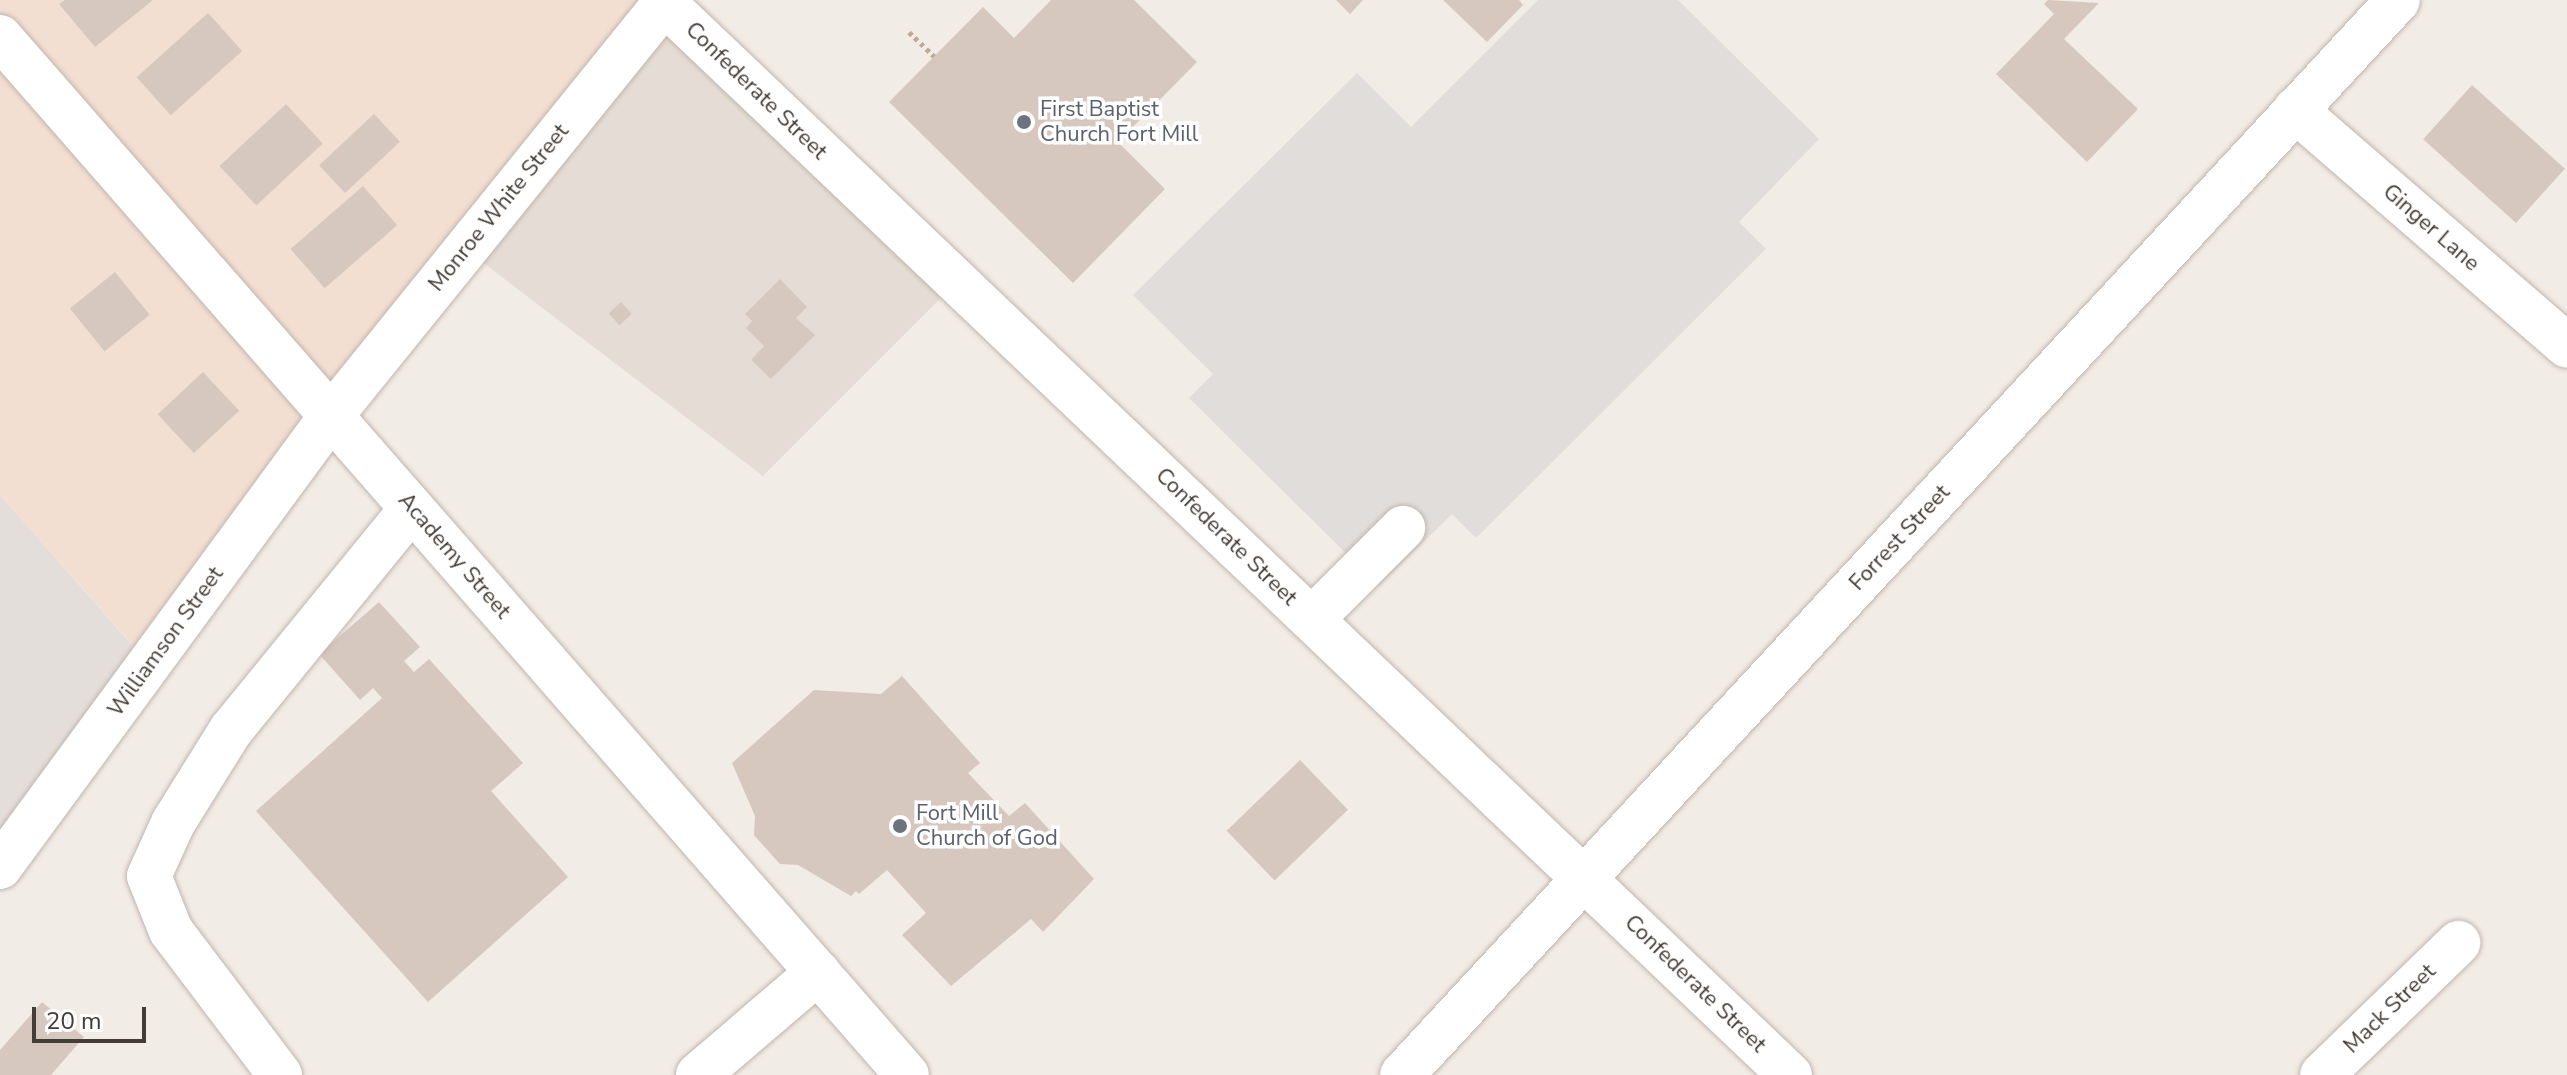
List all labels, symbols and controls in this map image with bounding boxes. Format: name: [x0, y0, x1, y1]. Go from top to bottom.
street label: Confederate Street: [680, 17, 832, 165]
place label: First Baptist Church Fort Mill: [1040, 96, 1198, 148]
marker: First Baptist Church Fort Mill: [1015, 113, 1033, 131]
street label: Monroe White Street: [423, 119, 575, 297]
street label: Ginger Lane: [2377, 179, 2485, 277]
street label: Confederate Street: [1150, 463, 1302, 611]
street label: Forrest Street: [1844, 480, 1956, 596]
street label: Academy Street: [392, 488, 516, 624]
street label: Williamson Street: [103, 562, 229, 722]
place label: Fort Mill Church of God: [916, 800, 1058, 852]
marker: Fort Mill Church of God: [891, 817, 909, 835]
street label: Confederate Street: [1619, 910, 1771, 1058]
street label: Mack Street: [2339, 959, 2441, 1059]
scale bar: [36, 991, 150, 1041]
text: 20 m: [46, 1005, 102, 1037]

